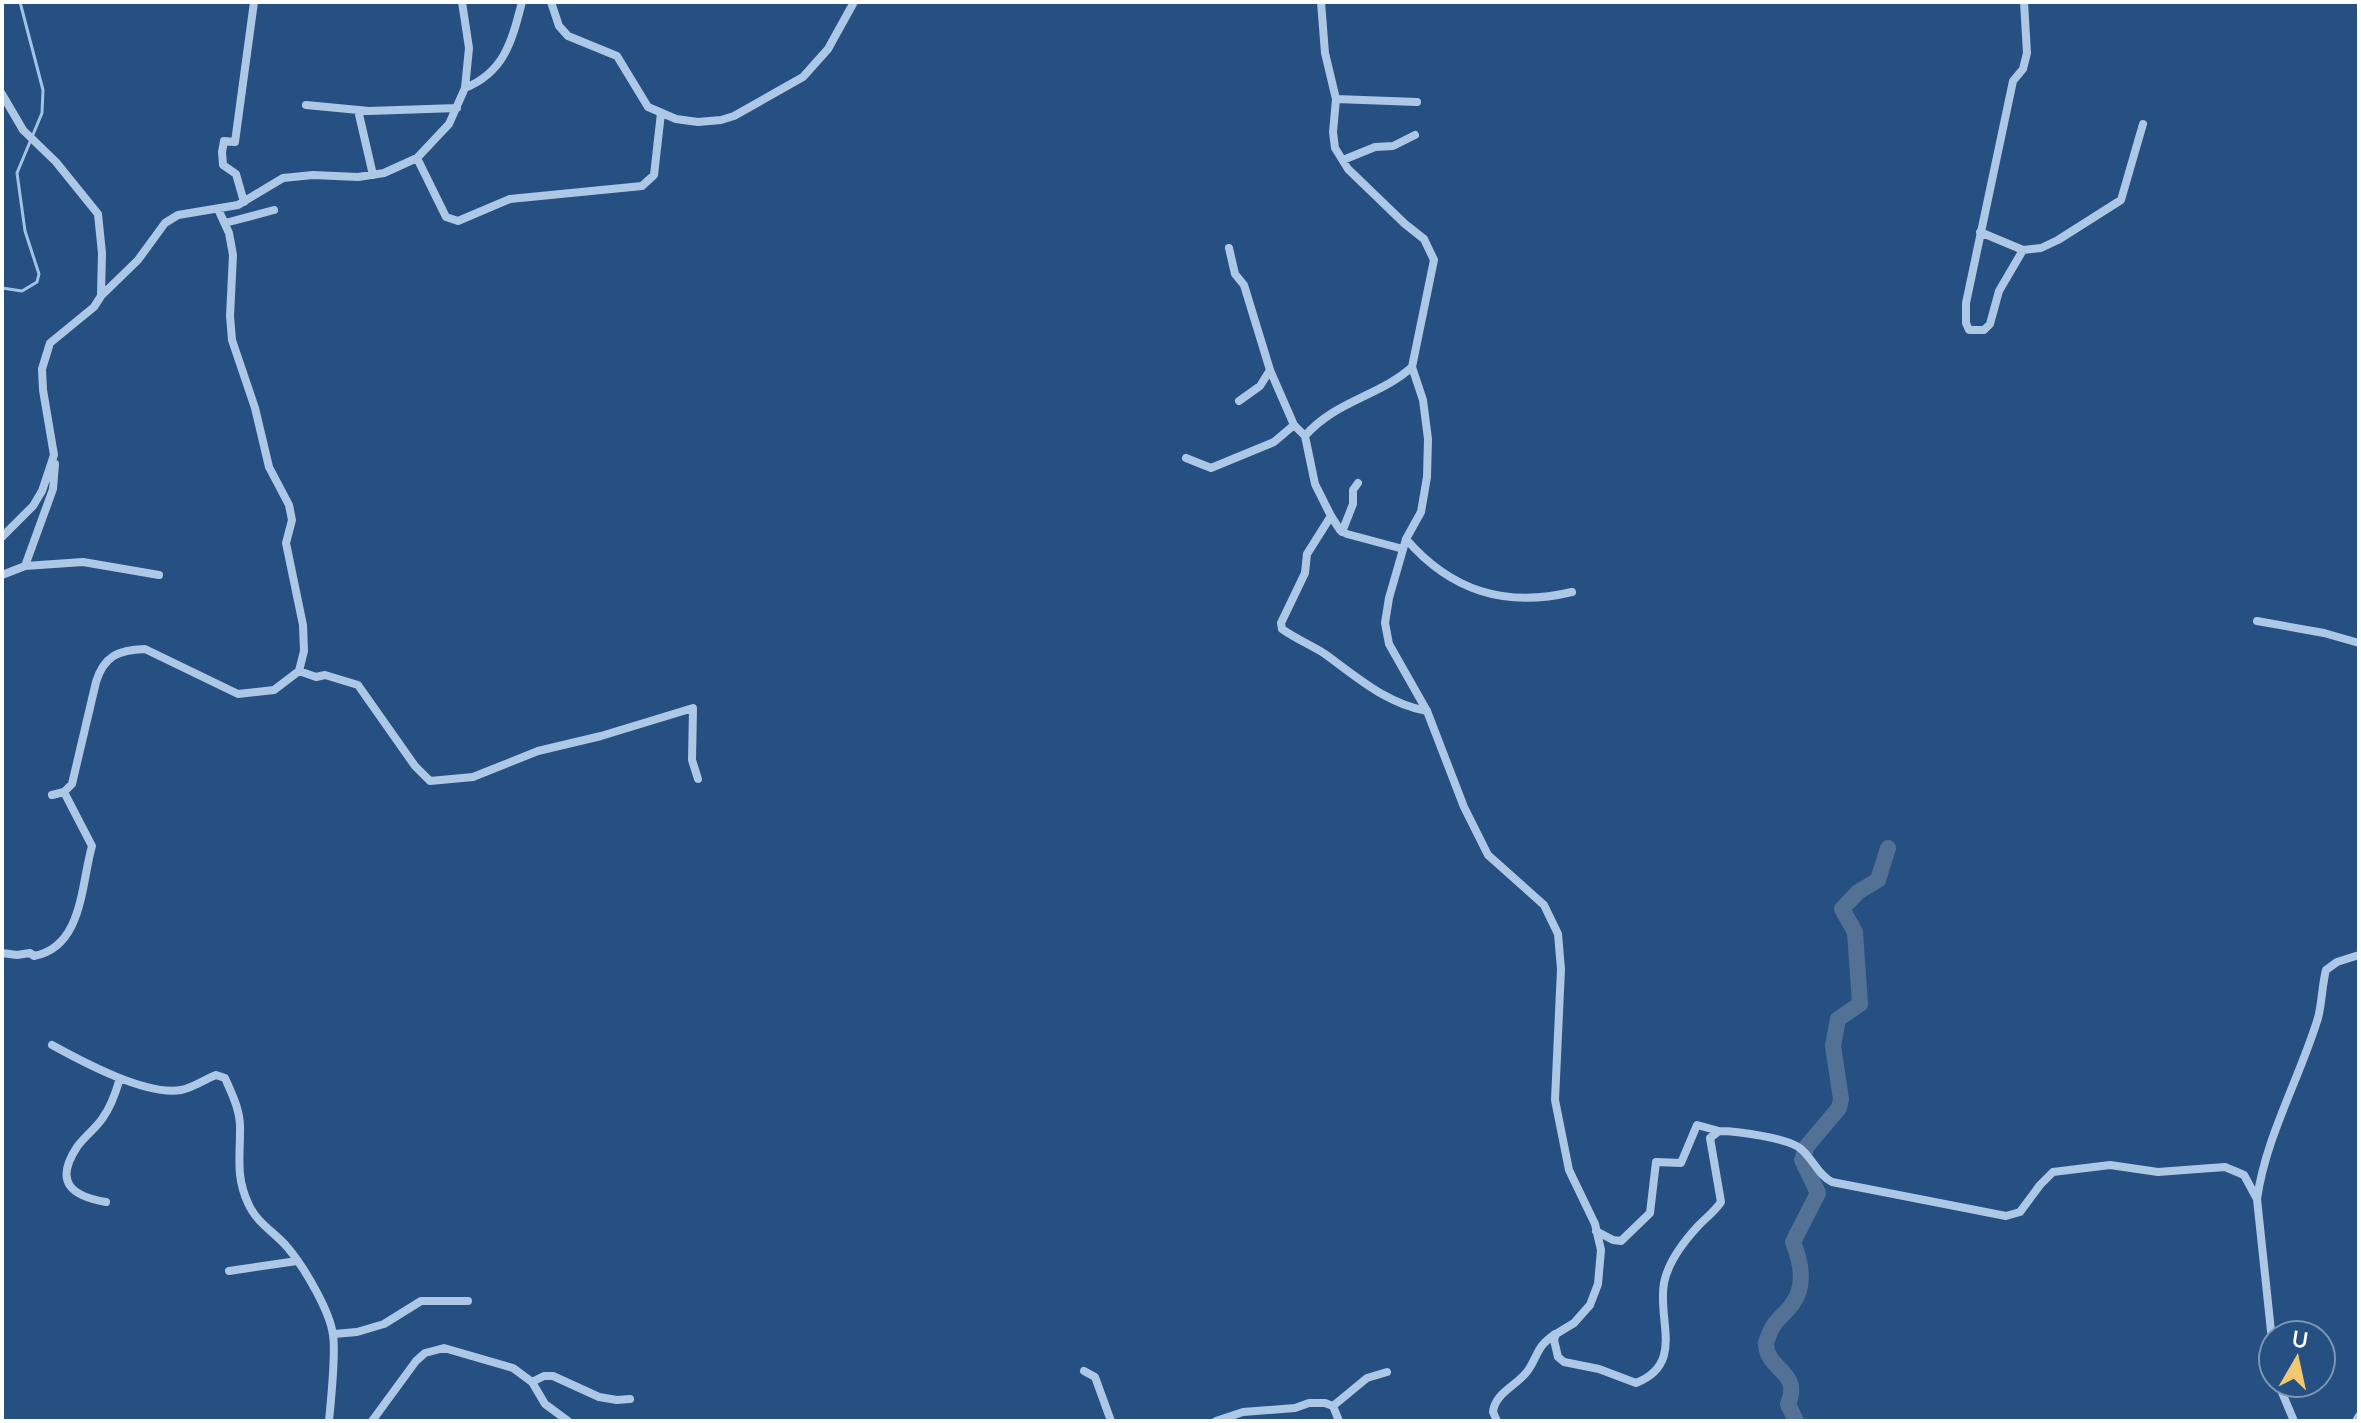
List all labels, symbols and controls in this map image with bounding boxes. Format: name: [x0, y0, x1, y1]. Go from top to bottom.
north arrow: [2257, 1319, 2337, 1399]
text: U: [2290, 1323, 2310, 1355]

